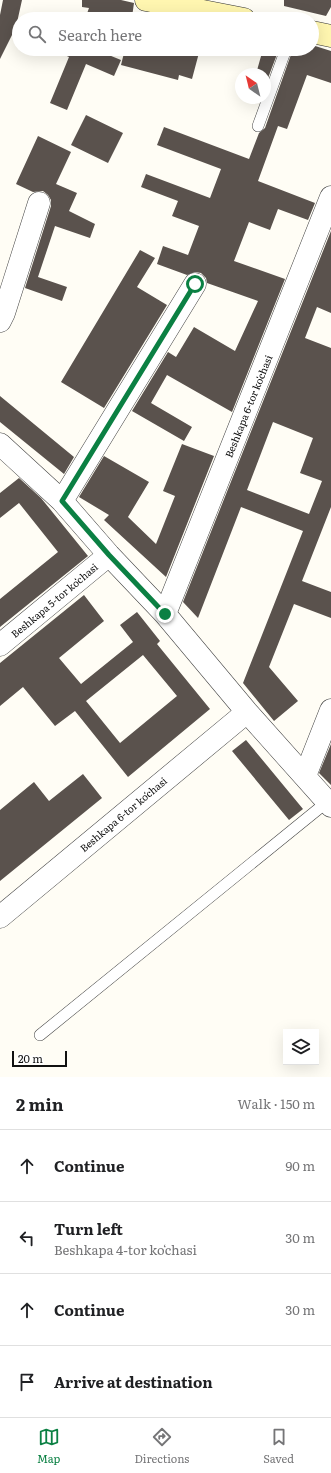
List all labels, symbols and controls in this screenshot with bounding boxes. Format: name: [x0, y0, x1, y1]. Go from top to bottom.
search box: [12, 12, 319, 56]
icon: search: [26, 23, 48, 45]
text: Search here: [58, 23, 142, 46]
north arrow: [235, 68, 271, 104]
route start: [186, 275, 204, 293]
street label: Beshkapa 6-tor koʻchasi: [221, 352, 276, 460]
street label: Beshkapa 5-tor koʻchasi: [7, 559, 101, 641]
route end: [156, 605, 174, 623]
street label: Beshkapa 6-tor koʻchasi: [76, 773, 170, 855]
map controls: [283, 1029, 319, 1065]
button: layers: [283, 1029, 319, 1065]
scale bar: [12, 1049, 67, 1068]
text: 20 m: [18, 1050, 43, 1066]
text: 2 min: [16, 1091, 64, 1116]
text: Walk · 150 m: [238, 1094, 315, 1113]
text: Continue: [54, 1154, 124, 1177]
icon: ahead: [16, 1155, 38, 1177]
text: 90 m: [285, 1156, 315, 1175]
text: Turn left: [54, 1217, 123, 1240]
icon: left: [16, 1227, 38, 1249]
text: 30 m: [285, 1228, 315, 1247]
text: Beshkapa 4-tor koʻchasi: [54, 1240, 197, 1259]
text: Continue: [54, 1298, 124, 1321]
icon: ahead: [16, 1299, 38, 1321]
text: 30 m: [285, 1300, 315, 1319]
text: Arrive at destination: [54, 1370, 213, 1393]
icon: arrive: [16, 1371, 38, 1393]
tab: Map: [37, 1426, 60, 1466]
tab: Directions: [134, 1426, 189, 1466]
tab: Saved: [263, 1426, 294, 1466]

